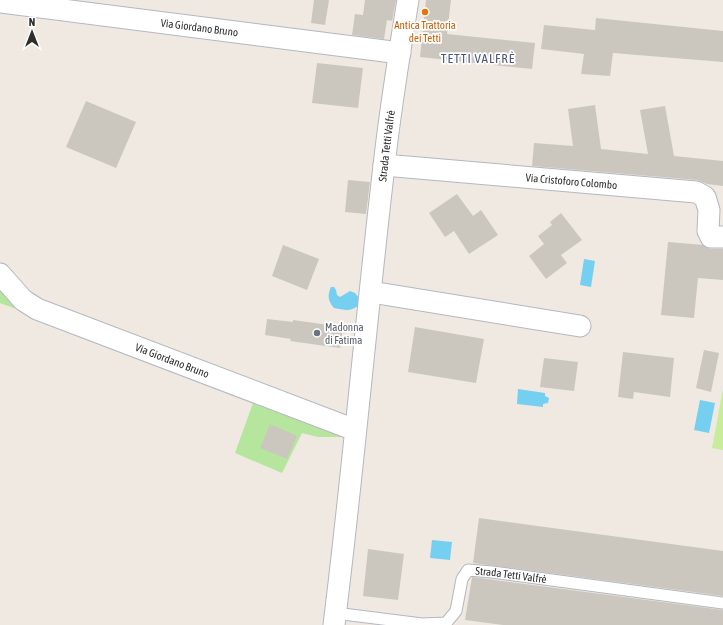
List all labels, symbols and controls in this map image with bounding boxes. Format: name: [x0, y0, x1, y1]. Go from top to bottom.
marker: Antica Trattoria dei Tetti: [420, 7, 430, 17]
north arrow: [12, 12, 52, 52]
text: N: [29, 16, 35, 28]
street label: Via Giordano Bruno: [160, 17, 239, 38]
place label: Antica Trattoria dei Tetti: [394, 19, 456, 44]
district label: TETTI VALFRÈ: [441, 51, 515, 66]
street label: Strada Tetti Valfrè: [376, 109, 397, 182]
street label: Via Cristoforo Colombo: [525, 171, 618, 191]
place label: Madonna di Fatima: [325, 321, 364, 346]
marker: Madonna di Fatima: [312, 328, 322, 338]
street label: Via Giordano Bruno: [134, 341, 211, 380]
street label: Strada Tetti Valfrè: [475, 565, 547, 585]

